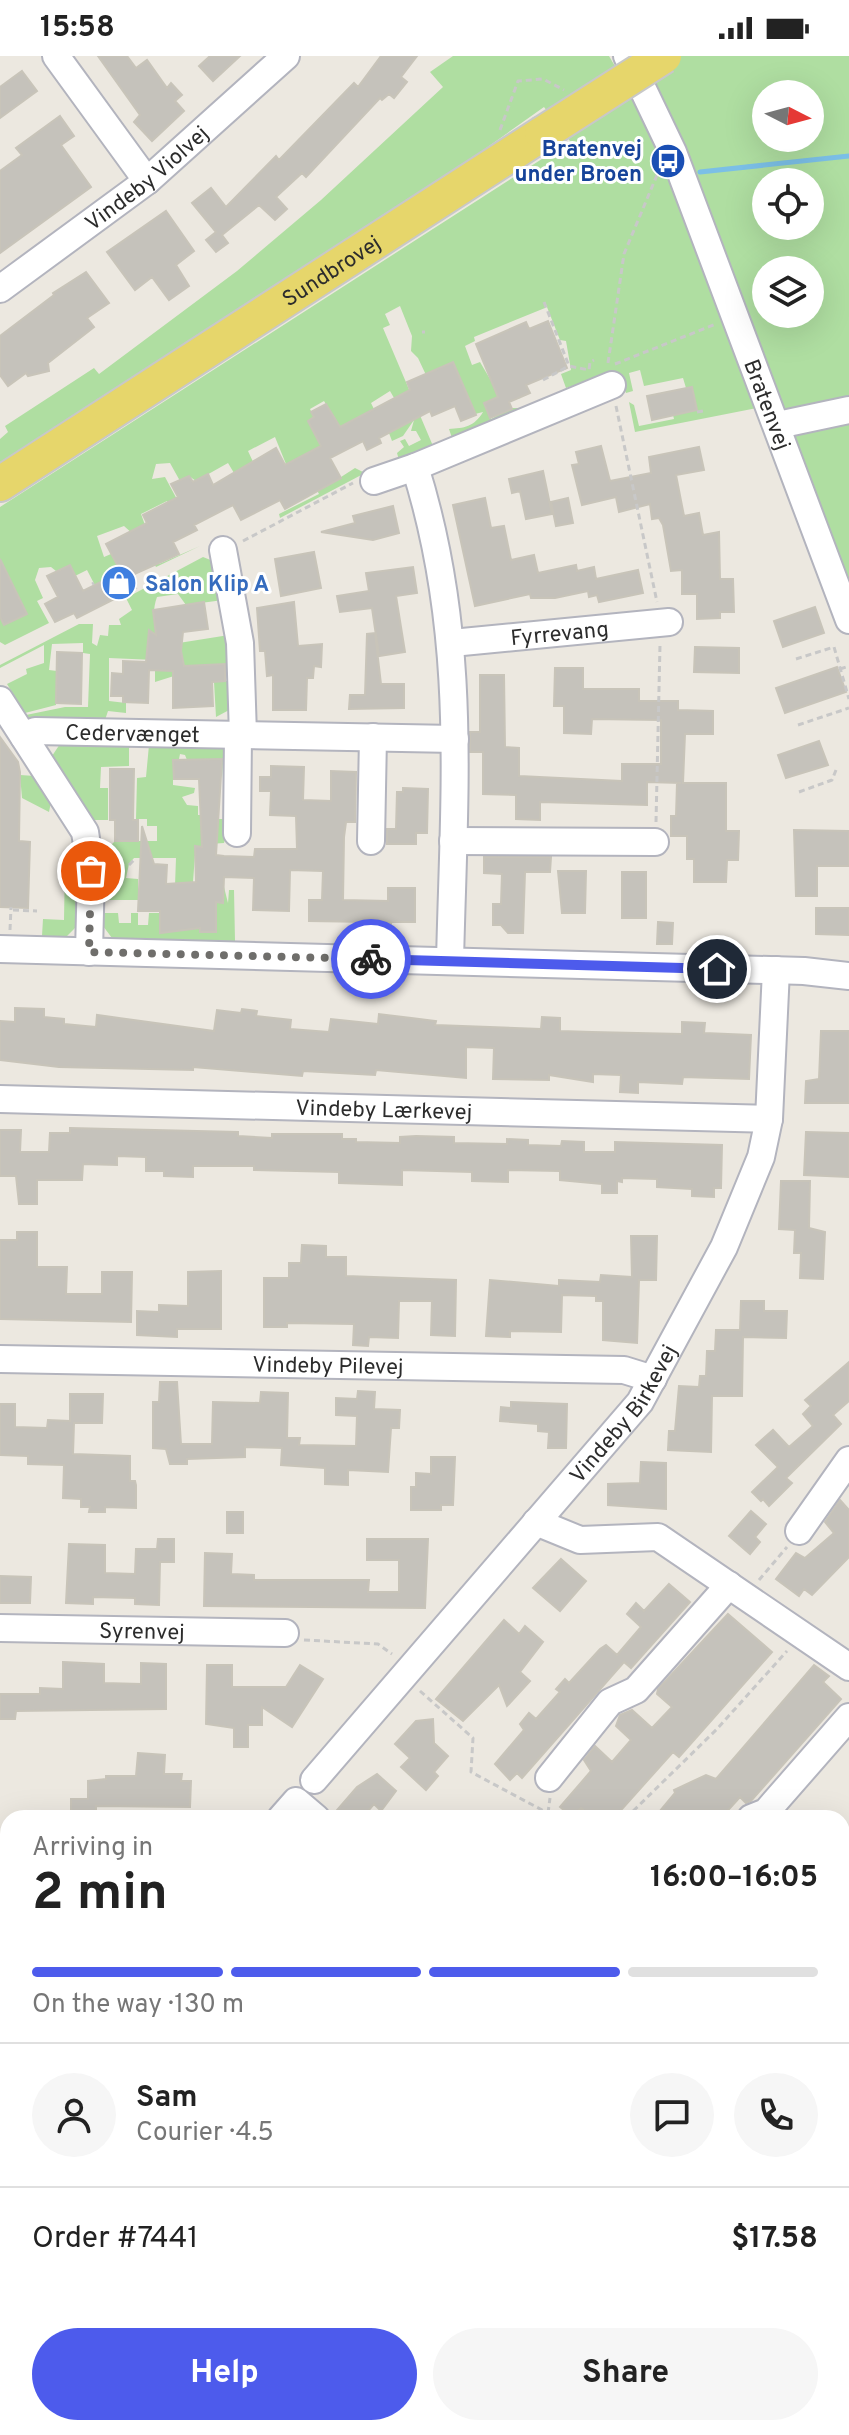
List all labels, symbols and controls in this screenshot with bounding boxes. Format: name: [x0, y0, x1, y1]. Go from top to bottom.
text: 15:58: [40, 10, 115, 47]
north arrow: [752, 80, 824, 152]
map controls: [752, 80, 824, 328]
street label: Vindeby Violvej: [81, 121, 215, 238]
place label: Bratenvej under Broen: [514, 137, 642, 189]
bus stop icon: Bratenvej under Broen: [649, 142, 687, 180]
button: locate: [752, 168, 824, 240]
street label: Sundbrovej: [278, 231, 387, 314]
button: layers: [752, 256, 824, 328]
street label: Bratenvej: [736, 356, 795, 454]
shop icon: Salon Klip A: [100, 564, 138, 602]
place label: Salon Klip A: [145, 572, 269, 599]
street label: Fyrrevang: [509, 617, 610, 653]
street label: Cedervænget: [65, 721, 200, 750]
pin: [57, 837, 125, 905]
icon: bag: [69, 849, 113, 893]
courier: [331, 919, 411, 999]
pin: [683, 935, 751, 1003]
icon: bike: [349, 937, 393, 981]
icon: home: [695, 947, 739, 991]
street label: Vindeby Lærkevej: [295, 1096, 473, 1127]
street label: Vindeby Birkevej: [565, 1341, 684, 1490]
street label: Vindeby Pilevej: [252, 1352, 404, 1382]
street label: Syrenvej: [99, 1619, 185, 1647]
text: Arriving in: [32, 1832, 153, 1865]
text: 16:00–16:05: [650, 1860, 818, 1897]
text: 2 min: [32, 1862, 168, 1928]
text: On the way · 130 m: [32, 1989, 244, 2022]
button: person: [32, 2073, 116, 2157]
button: chat: [630, 2073, 714, 2157]
button: phone: [734, 2073, 818, 2157]
text: Sam: [136, 2080, 198, 2117]
text: Courier · 4.5: [136, 2117, 274, 2150]
text: Order #7441: [32, 2221, 199, 2258]
text: $17.58: [731, 2221, 818, 2258]
button: Help: [32, 2328, 417, 2420]
button: Share: [433, 2328, 818, 2420]

